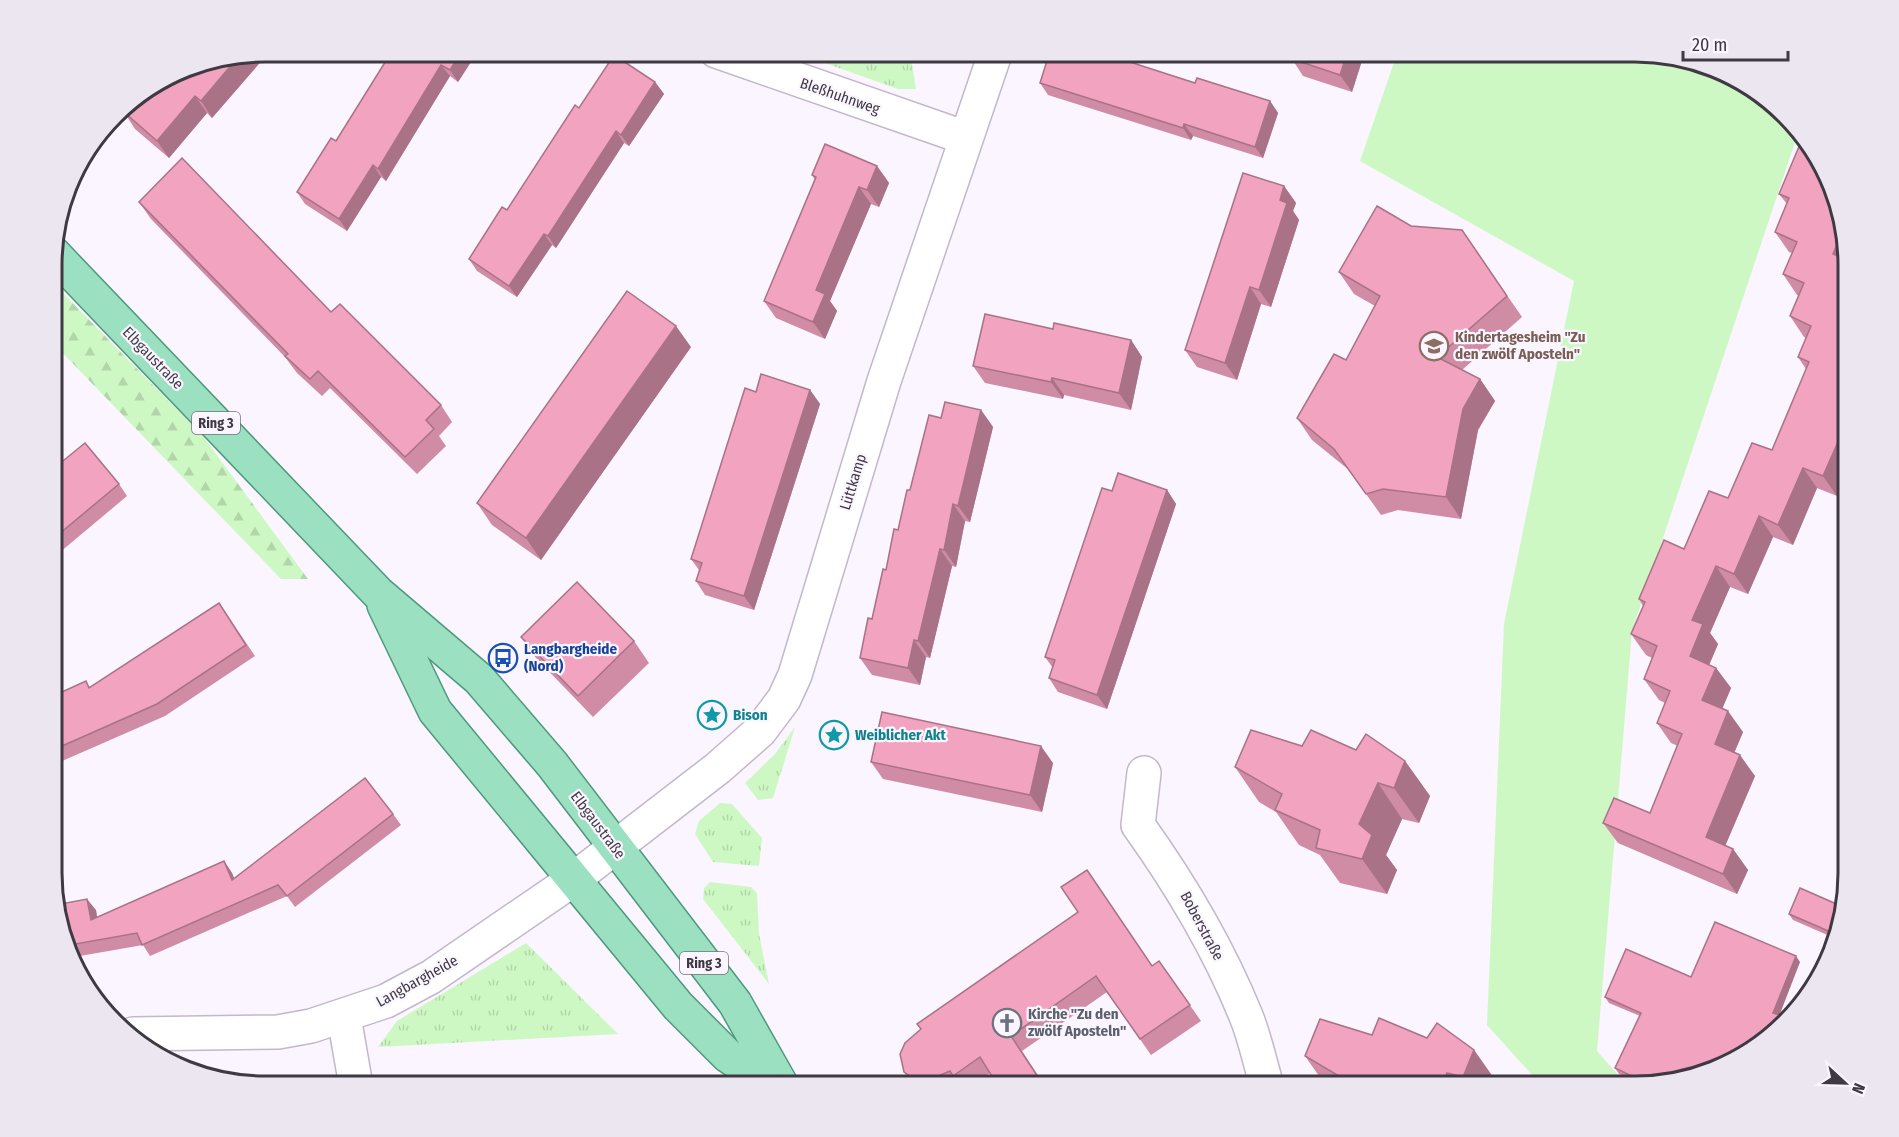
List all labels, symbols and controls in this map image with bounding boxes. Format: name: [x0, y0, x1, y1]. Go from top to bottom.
scale bar: [1683, 24, 1788, 62]
text: 20 m: [1692, 34, 1727, 56]
street label: Bleßhuhnweg: [798, 74, 882, 118]
street label: Elbgaustraße: [119, 323, 187, 393]
place label: Kindertagesheim "Zu den zwölf Aposteln": [1455, 328, 1586, 363]
school or university icon: Kindertagesheim "Zu den zwölf Aposteln": [1418, 330, 1450, 362]
road number: Ring 3: [192, 412, 240, 434]
street label: Lüttkamp: [836, 452, 870, 512]
place label: Langbargheide (Nord): [524, 640, 617, 675]
bus stop icon: Langbargheide (Nord): [487, 642, 519, 674]
place icon: Bison: [696, 699, 728, 731]
place label: Bison: [733, 706, 768, 724]
place icon: Weiblicher Akt: [818, 719, 850, 751]
place label: Weiblicher Akt: [855, 726, 946, 744]
street label: Elbgaustraße: [567, 788, 629, 862]
street label: Boberstraße: [1176, 888, 1228, 964]
street label: Langbargheide: [373, 951, 461, 1011]
road number: Ring 3: [680, 952, 728, 974]
place label: Kirche "Zu den zwölf Aposteln": [1028, 1005, 1126, 1040]
church icon: Kirche "Zu den zwölf Aposteln": [991, 1007, 1023, 1039]
north arrow: [1815, 1053, 1875, 1113]
text: N: [1848, 1080, 1869, 1096]

